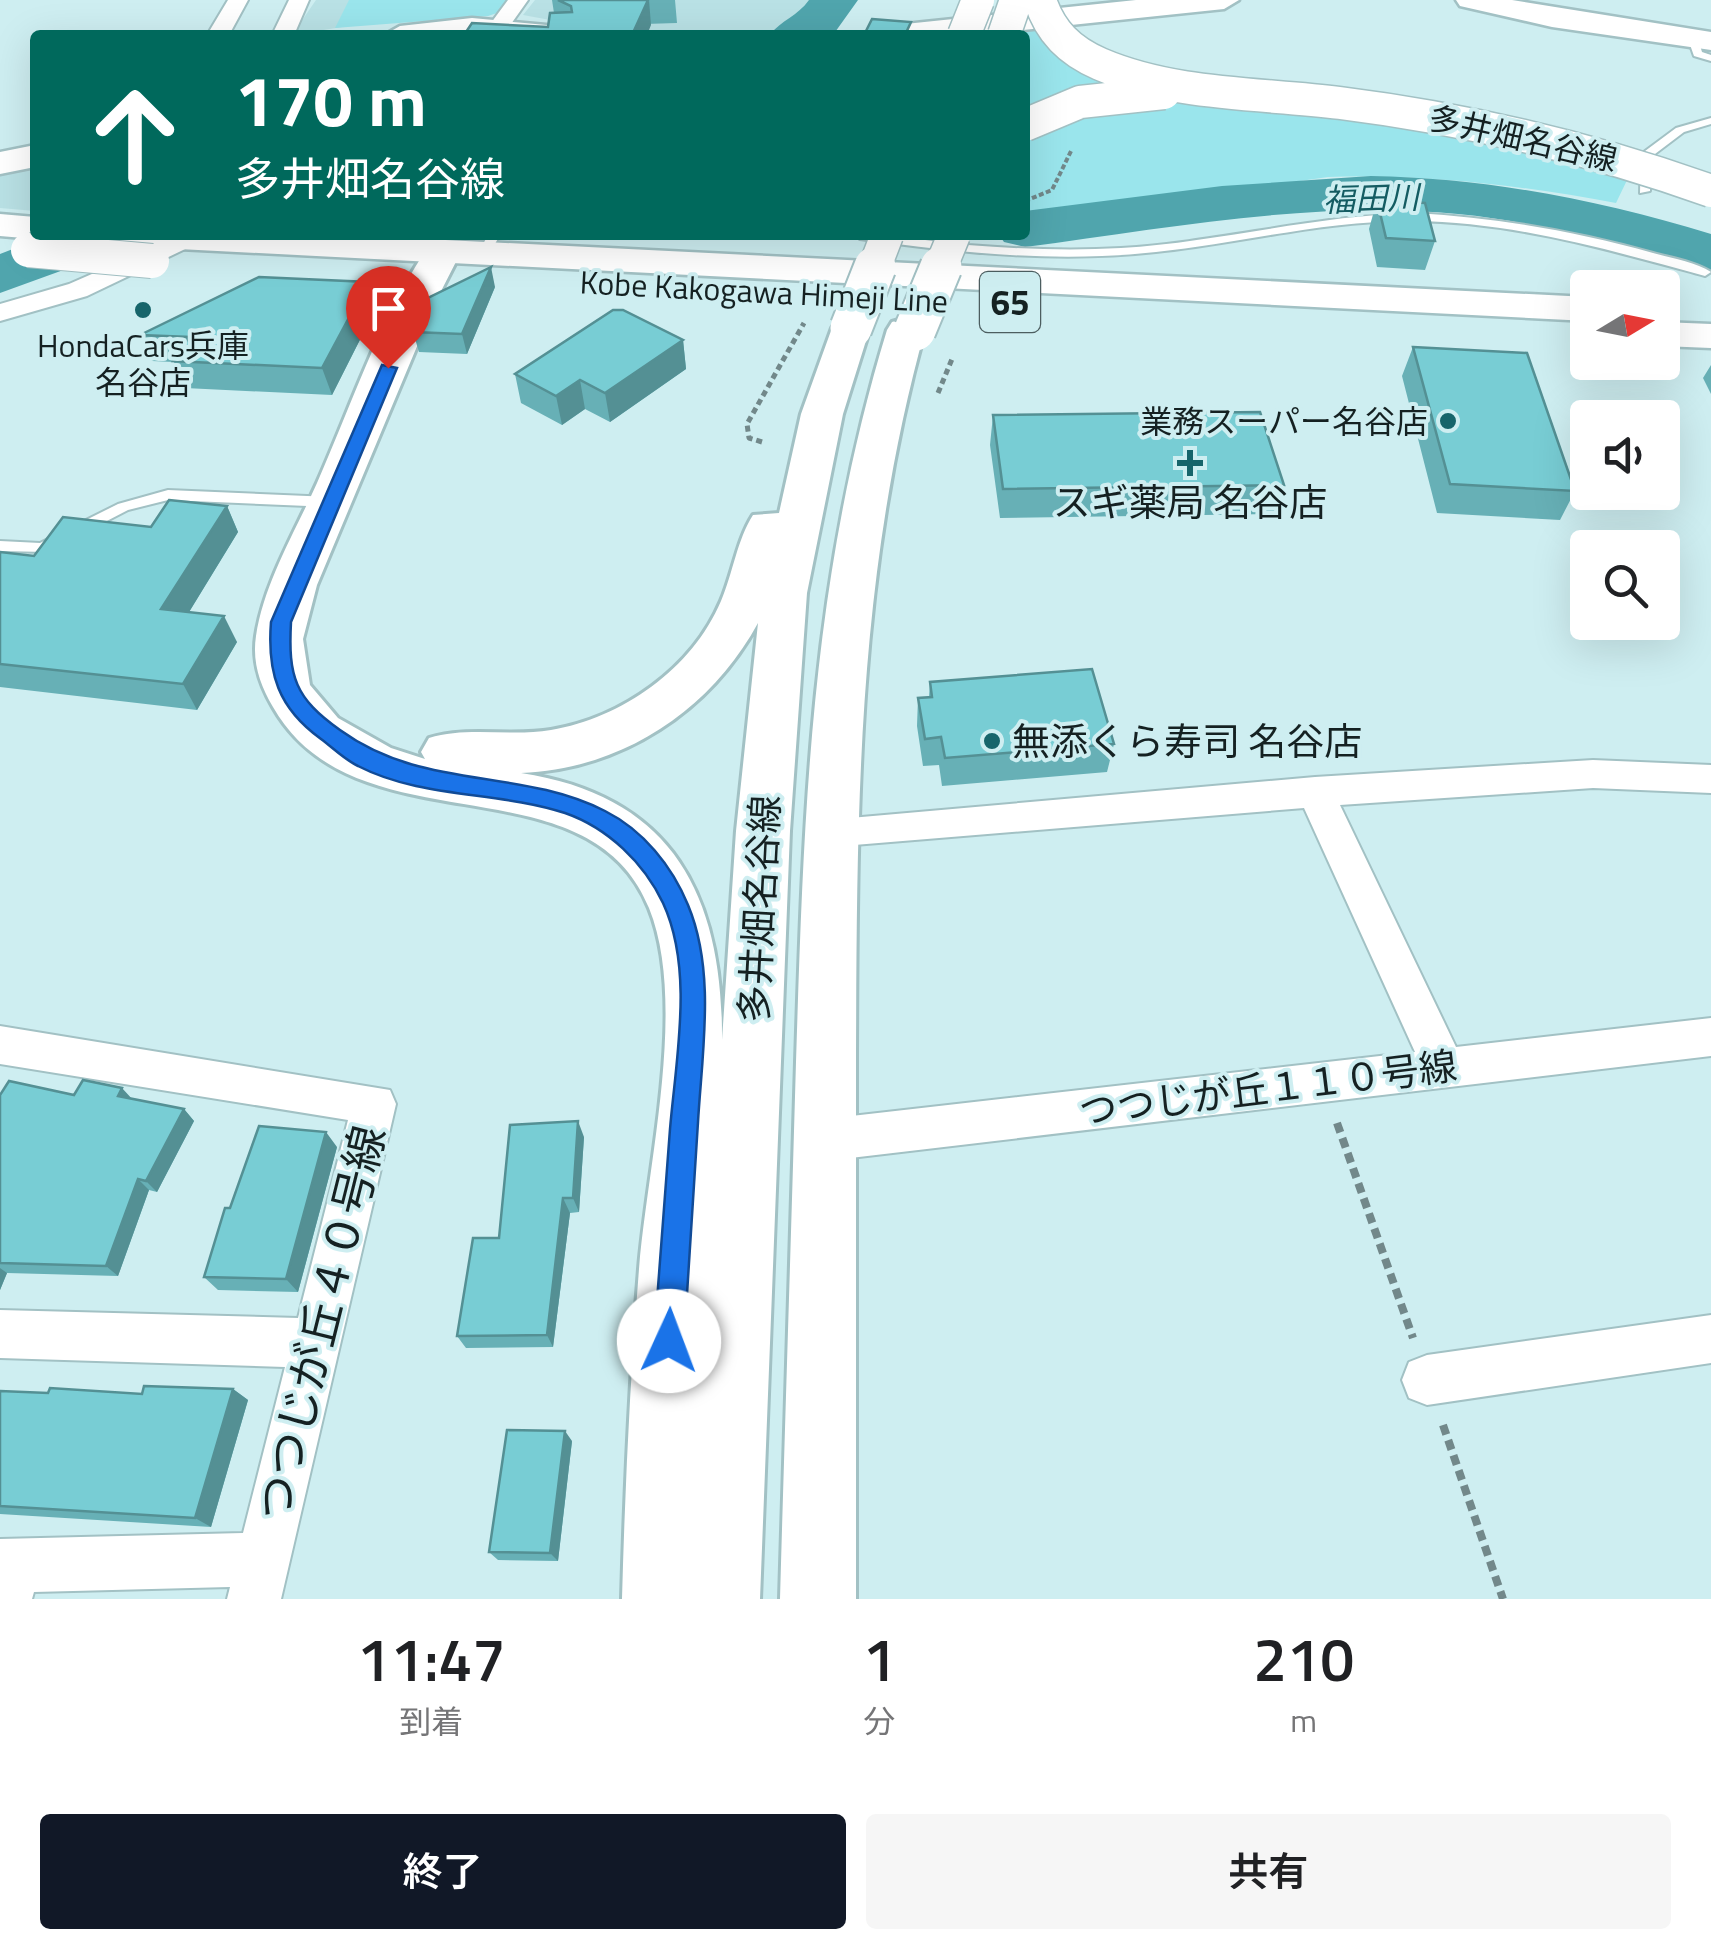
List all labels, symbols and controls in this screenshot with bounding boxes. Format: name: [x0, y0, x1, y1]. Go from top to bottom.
text: 170 m: [235, 47, 427, 153]
icon: ahead: [70, 70, 200, 200]
street label: 多井畑名谷線: [1424, 93, 1622, 183]
text: 多井畑名谷線: [235, 144, 505, 212]
water label: 福田川: [1322, 172, 1423, 224]
street label: Kobe Kakogawa Himeji Line: [579, 257, 949, 325]
pin: [346, 266, 431, 369]
north arrow: [1570, 270, 1680, 380]
map controls: [1570, 270, 1680, 640]
road number: 65: [980, 272, 1040, 332]
icon: arrive: [361, 281, 416, 336]
marker: HondaCars兵庫 名谷店: [132, 299, 154, 321]
place label: HondaCars兵庫 名谷店: [37, 321, 249, 406]
place label: 業務スーパー名谷店: [1140, 397, 1428, 445]
button: sound: [1570, 400, 1680, 510]
marker: 業務スーパー名谷店: [1437, 410, 1459, 432]
marker: スギ薬局 名谷店: [1179, 452, 1201, 474]
place label: スギ薬局 名谷店: [1053, 473, 1327, 531]
button: search: [1570, 530, 1680, 640]
place label: 無添くら寿司 名谷店: [1012, 712, 1362, 770]
marker: 無添くら寿司 名谷店: [981, 730, 1003, 752]
street label: 多井畑名谷線: [724, 794, 794, 1024]
street label: つつじが丘１１０号線: [1076, 1036, 1460, 1140]
street label: つつじが丘４０号線: [238, 1118, 402, 1528]
position arrow: [617, 1289, 721, 1393]
text: 11:47: [357, 1613, 506, 1704]
text: 1: [863, 1613, 896, 1704]
text: 210: [1253, 1613, 1354, 1704]
text: m: [1290, 1696, 1317, 1744]
text: 到着: [399, 1697, 463, 1745]
text: 分: [863, 1697, 895, 1745]
button: 終了: [40, 1814, 846, 1929]
button: 共有: [866, 1814, 1671, 1929]

